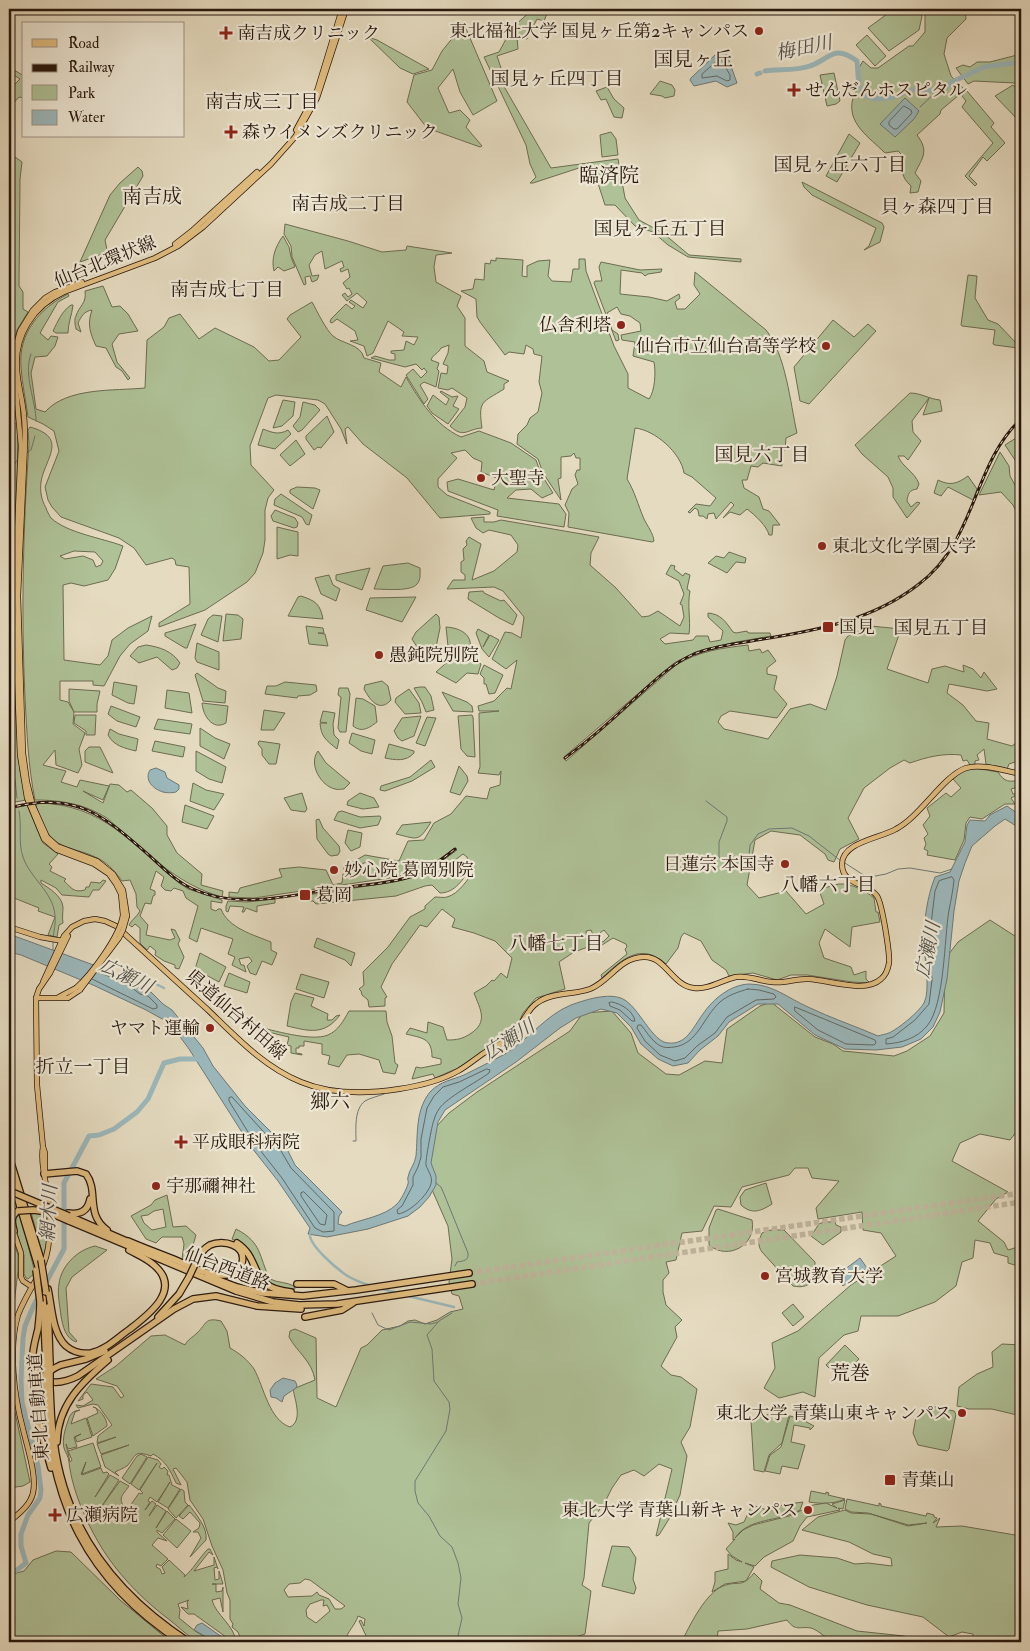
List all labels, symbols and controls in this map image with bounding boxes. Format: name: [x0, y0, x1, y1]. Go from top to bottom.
place label: 東北福祉大学 国見ヶ丘第2キャンパス: [449, 20, 749, 43]
legend: [22, 22, 185, 138]
place label: 南吉成クリニック: [237, 22, 380, 45]
marker: 東北福祉大学 国見ヶ丘第2キャンパス: [753, 25, 765, 37]
marker: 南吉成クリニック: [219, 26, 233, 40]
water label: 梅田川: [774, 30, 836, 66]
text: Road: [68, 34, 100, 53]
district label: 国見ヶ丘: [653, 47, 733, 72]
text: Railway: [68, 58, 115, 77]
district label: 国見ヶ丘四丁目: [490, 67, 624, 91]
place label: せんだんホスピタル: [805, 79, 967, 102]
marker: せんだんホスピタル: [787, 83, 801, 97]
text: Park: [68, 84, 95, 103]
district label: 南吉成三丁目: [205, 90, 319, 114]
text: Water: [67, 108, 105, 127]
place label: 森ウイメンズクリニック: [242, 121, 438, 144]
marker: 森ウイメンズクリニック: [224, 125, 238, 139]
district label: 国見ヶ丘六丁目: [773, 153, 907, 177]
district label: 臨済院: [579, 163, 639, 188]
district label: 南吉成: [122, 184, 182, 209]
district label: 南吉成二丁目: [291, 192, 405, 216]
district label: 貝ヶ森四丁目: [880, 195, 994, 219]
district label: 国見ヶ丘五丁目: [593, 217, 727, 241]
street label: 仙台北環状線: [51, 231, 159, 293]
district label: 南吉成七丁目: [170, 278, 284, 302]
place label: 仏舎利塔: [539, 314, 611, 337]
marker: 仏舎利塔: [615, 319, 627, 331]
place label: 仙台市立仙台高等学校: [636, 335, 816, 358]
marker: 仙台市立仙台高等学校: [820, 340, 832, 352]
district label: 国見六丁目: [714, 443, 810, 467]
place label: 大聖寺: [491, 467, 545, 490]
marker: 大聖寺: [475, 472, 487, 484]
place label: 東北文化学園大学: [832, 535, 976, 558]
marker: 東北文化学園大学: [816, 540, 828, 552]
place label: 国見: [839, 616, 875, 639]
district label: 国見五丁目: [893, 616, 989, 640]
marker: 国見: [821, 620, 835, 634]
place label: 愚鈍院別院: [389, 644, 479, 667]
marker: 愚鈍院別院: [373, 649, 385, 661]
place label: 日蓮宗 本国寺: [663, 853, 775, 876]
marker: 日蓮宗 本国寺: [779, 858, 791, 870]
place label: 妙心院 葛岡別院: [344, 859, 474, 882]
marker: 妙心院 葛岡別院: [328, 864, 340, 876]
district label: 八幡六丁目: [780, 873, 876, 897]
place label: 葛岡: [316, 884, 352, 907]
marker: 葛岡: [298, 888, 312, 902]
water label: 広瀬川: [910, 918, 946, 980]
district label: 八幡七丁目: [508, 932, 604, 956]
water label: 広瀬川: [95, 953, 159, 1000]
street label: 県道仙台村田線: [181, 965, 291, 1065]
water label: 広瀬川: [479, 1013, 541, 1066]
place label: ヤマト運輸: [110, 1017, 200, 1040]
marker: ヤマト運輸: [204, 1022, 216, 1034]
district label: 折立一丁目: [35, 1055, 131, 1079]
district label: 郷六: [310, 1089, 350, 1114]
place label: 平成眼科病院: [192, 1131, 300, 1154]
marker: 平成眼科病院: [174, 1135, 188, 1149]
place label: 宇那禰神社: [166, 1175, 256, 1198]
marker: 宇那禰神社: [150, 1180, 162, 1192]
water label: 網木川: [36, 1182, 63, 1242]
street label: 仙台西道路: [181, 1242, 273, 1296]
place label: 宮城教育大学: [775, 1265, 883, 1288]
marker: 宮城教育大学: [759, 1270, 771, 1282]
street label: 東北自動車道: [24, 1352, 54, 1462]
district label: 荒巻: [830, 1361, 870, 1386]
place label: 東北大学 青葉山東キャンパス: [715, 1402, 952, 1425]
marker: 東北大学 青葉山東キャンパス: [956, 1407, 968, 1419]
place label: 青葉山: [901, 1469, 955, 1492]
marker: 青葉山: [883, 1473, 897, 1487]
place label: 東北大学 青葉山新キャンパス: [561, 1499, 798, 1522]
place label: 広瀬病院: [66, 1504, 138, 1527]
marker: 東北大学 青葉山新キャンパス: [802, 1504, 814, 1516]
marker: 広瀬病院: [48, 1508, 62, 1522]

